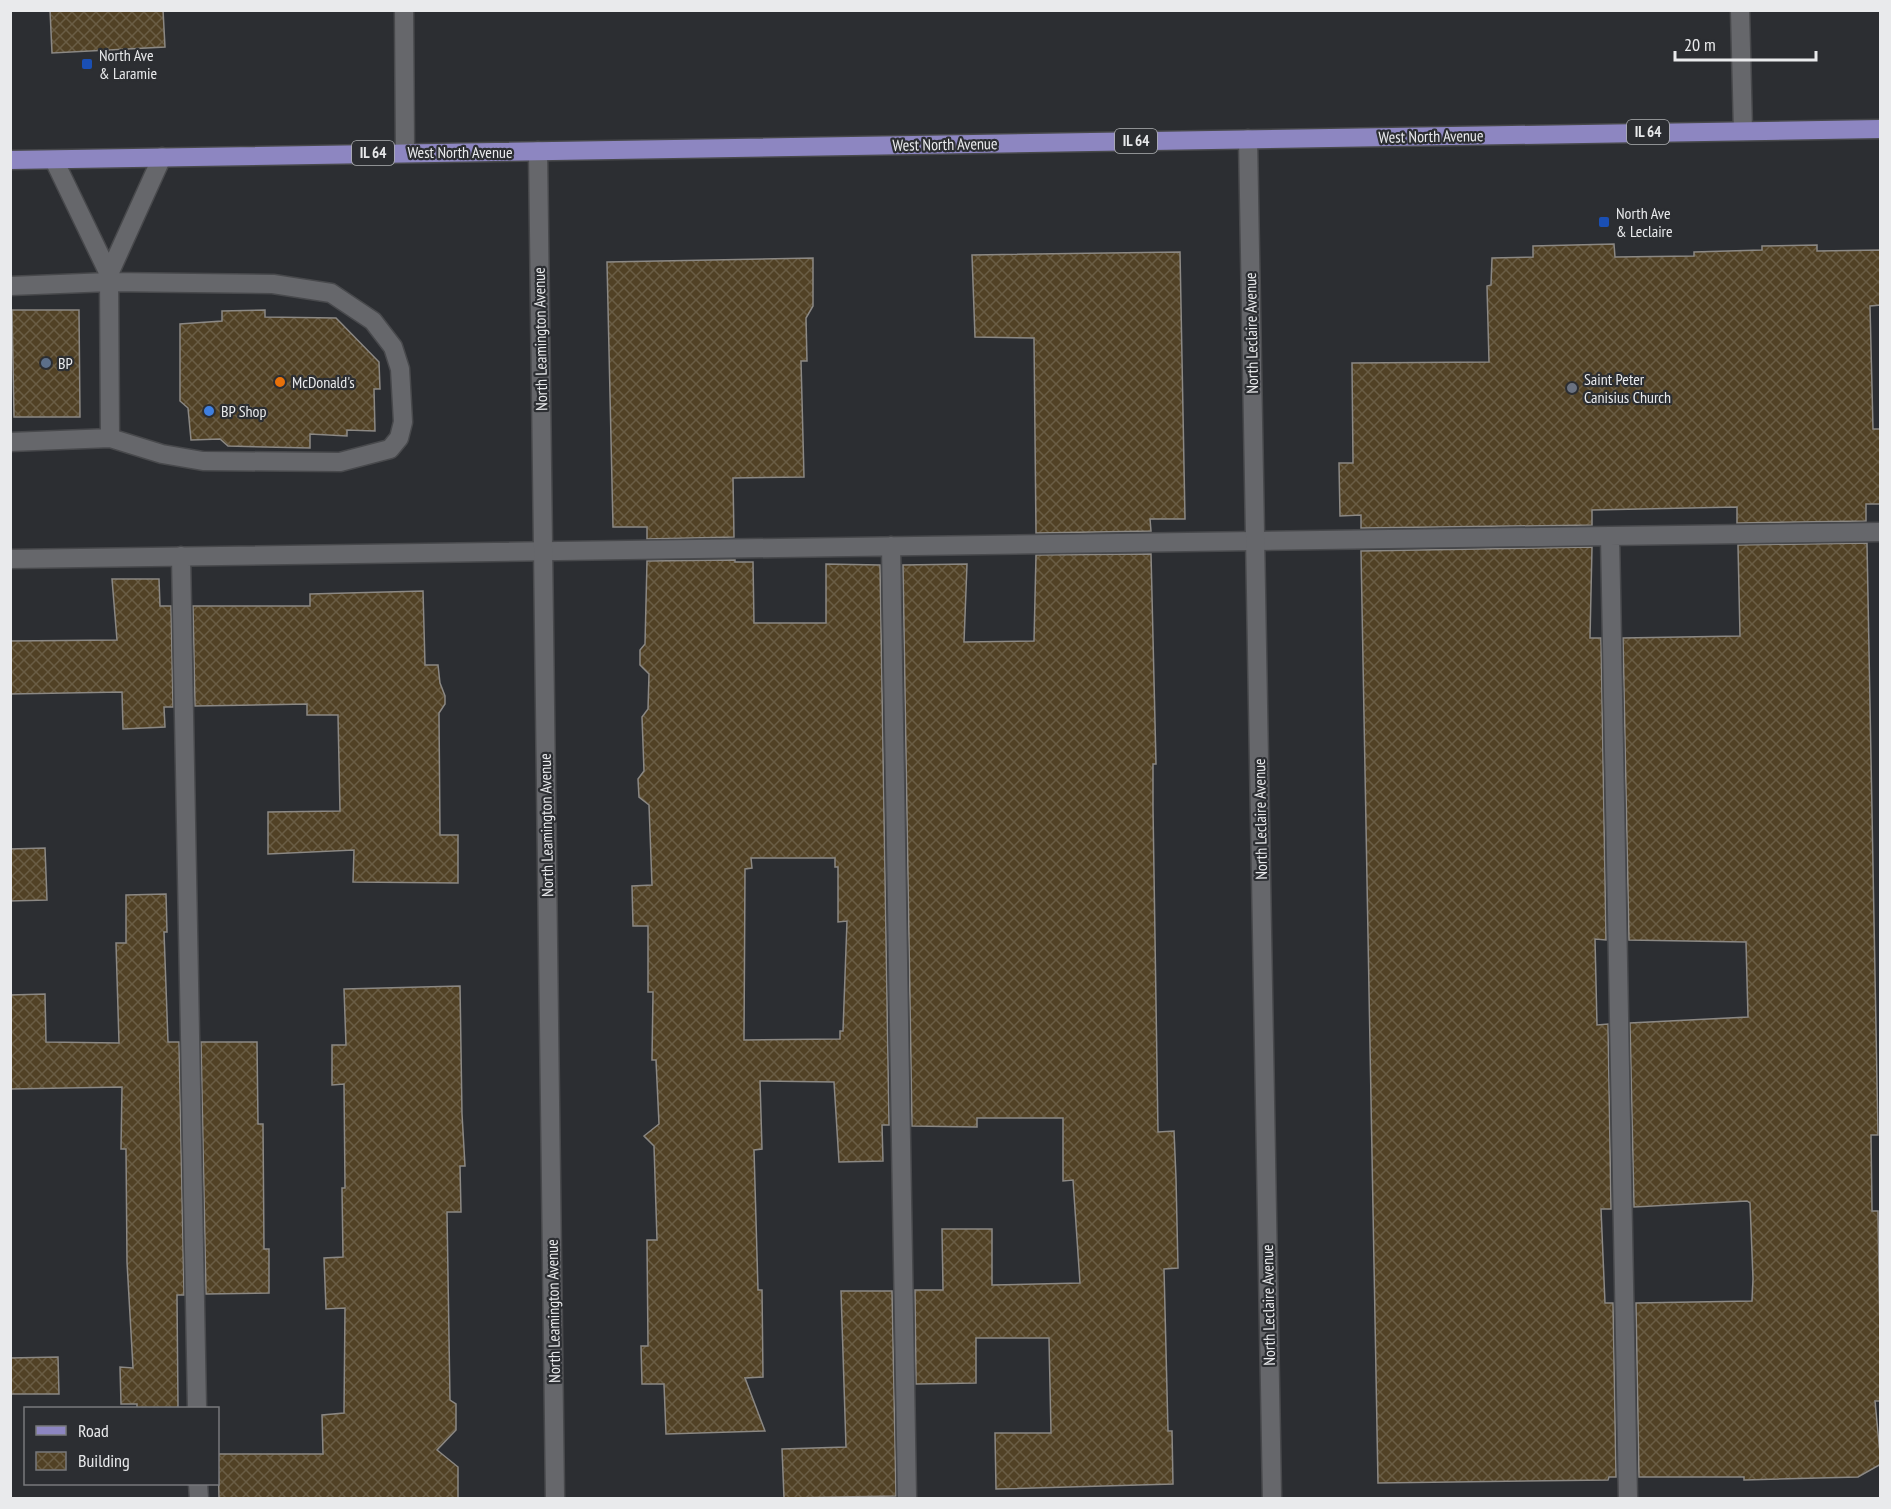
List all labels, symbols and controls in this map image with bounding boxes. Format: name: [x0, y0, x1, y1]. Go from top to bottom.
scale bar: [1675, 24, 1816, 62]
text: 20 m: [1684, 33, 1716, 56]
place label: North Ave & Laramie: [99, 45, 157, 83]
marker: North Ave & Laramie: [80, 57, 94, 71]
road number: IL 64: [1627, 120, 1669, 144]
street label: West North Avenue: [1378, 125, 1484, 147]
road number: IL 64: [1115, 129, 1157, 153]
street label: West North Avenue: [892, 133, 998, 155]
road number: IL 64: [352, 141, 394, 165]
street label: West North Avenue: [407, 142, 513, 162]
place label: North Ave & Leclaire: [1616, 203, 1673, 241]
marker: North Ave & Leclaire: [1597, 215, 1611, 229]
street label: North Leamington Avenue: [529, 267, 551, 411]
street label: North Leclaire Avenue: [1240, 272, 1262, 394]
place label: BP: [58, 353, 73, 373]
marker: BP: [39, 356, 53, 370]
place label: Saint Peter Canisius Church: [1584, 369, 1671, 407]
place label: McDonald's: [292, 372, 355, 392]
marker: McDonald's: [273, 375, 287, 389]
marker: Saint Peter Canisius Church: [1565, 381, 1579, 395]
place label: BP Shop: [221, 401, 266, 421]
marker: BP Shop: [202, 404, 216, 418]
street label: North Leamington Avenue: [535, 753, 557, 897]
street label: North Leclaire Avenue: [1249, 758, 1271, 880]
street label: North Leamington Avenue: [542, 1239, 564, 1383]
street label: North Leclaire Avenue: [1257, 1244, 1279, 1366]
legend: [24, 1407, 219, 1485]
text: Road: [78, 1419, 109, 1442]
text: Building: [78, 1449, 130, 1472]

